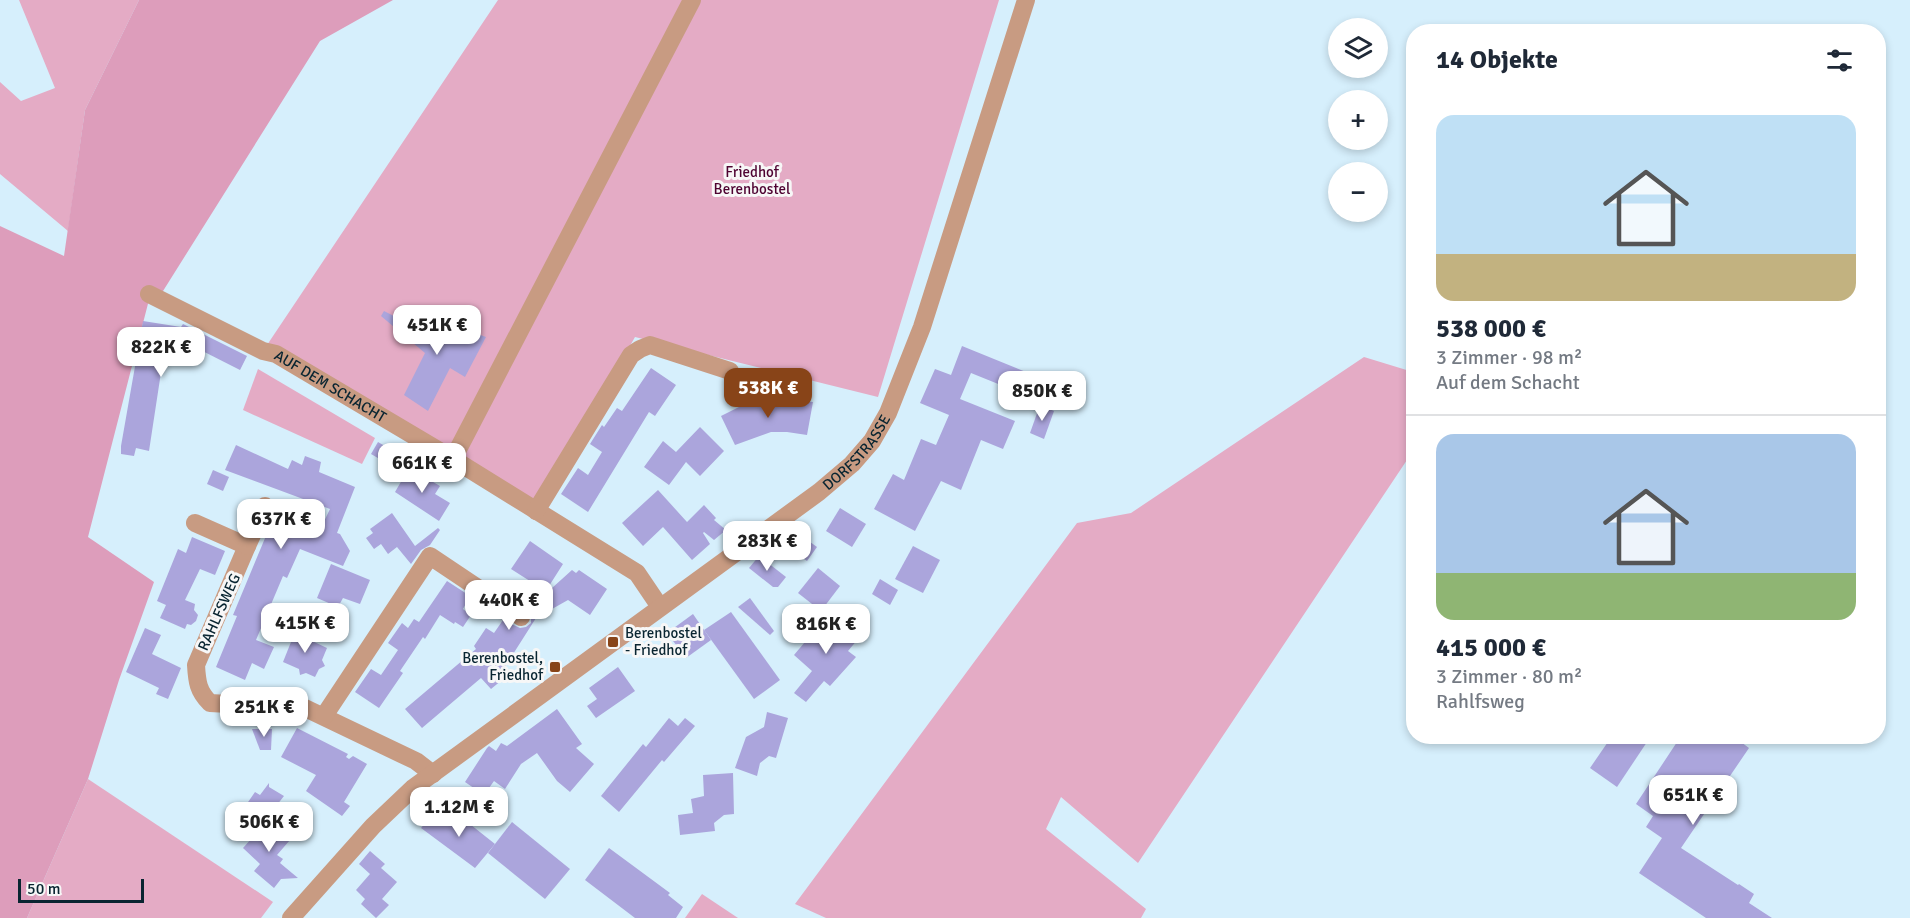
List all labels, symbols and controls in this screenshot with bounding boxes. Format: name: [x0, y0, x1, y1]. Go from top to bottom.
map controls: [1328, 18, 1388, 222]
button: layers: [1328, 18, 1388, 78]
text: 14 Objekte: [1436, 44, 1558, 76]
icon: filters: [1823, 44, 1856, 77]
button: +: [1328, 90, 1388, 150]
icon: home: [1592, 154, 1700, 262]
button: −: [1328, 162, 1388, 222]
park label: Friedhof Berenbostel: [714, 163, 790, 198]
pin: 451K €: [388, 305, 486, 356]
text: 451K €: [407, 312, 467, 337]
text: 538 000 €: [1436, 313, 1546, 345]
pin: 822K €: [112, 327, 210, 378]
text: 822K €: [131, 334, 191, 359]
text: 3 Zimmer · 98 m²: [1436, 345, 1582, 370]
street label: AUF DEM SCHACHT: [271, 346, 390, 427]
pin: 538K €: [719, 368, 817, 419]
text: Auf dem Schacht: [1436, 370, 1580, 395]
pin: 850K €: [993, 371, 1091, 422]
text: 538K €: [738, 375, 798, 400]
text: 850K €: [1012, 378, 1072, 403]
street label: DORFSTRASSE: [819, 411, 894, 494]
pin: 661K €: [373, 443, 471, 494]
text: 661K €: [392, 450, 452, 475]
icon: home: [1592, 473, 1700, 581]
pin: 637K €: [232, 499, 330, 550]
text: 637K €: [251, 506, 311, 531]
pin: 283K €: [718, 521, 816, 572]
text: 283K €: [737, 528, 797, 553]
street label: RAHLFSWEG: [194, 571, 244, 653]
pin: 440K €: [460, 580, 558, 631]
text: 440K €: [479, 587, 539, 612]
pin: 415K €: [256, 603, 354, 654]
pin: 816K €: [777, 604, 875, 655]
text: 415K €: [275, 610, 335, 635]
text: 816K €: [796, 611, 856, 636]
place label: Berenbostel - Friedhof: [625, 624, 702, 659]
text: 415 000 €: [1436, 632, 1546, 664]
marker: Berenbostel - Friedhof: [606, 635, 620, 649]
place label: Berenbostel, Friedhof: [462, 649, 544, 684]
marker: Berenbostel, Friedhof: [548, 660, 562, 674]
text: 3 Zimmer · 80 m²: [1436, 664, 1582, 689]
pin: 251K €: [215, 687, 313, 738]
text: Rahlfsweg: [1436, 689, 1525, 714]
text: 251K €: [234, 694, 294, 719]
pin: 651K €: [1644, 775, 1742, 826]
text: 651K €: [1663, 782, 1723, 807]
pin: 1.12M €: [404, 787, 514, 838]
text: 1.12M €: [424, 794, 494, 819]
pin: 506K €: [220, 802, 318, 853]
text: 506K €: [239, 809, 299, 834]
scale bar: [18, 876, 144, 904]
text: 50 m: [27, 879, 61, 899]

